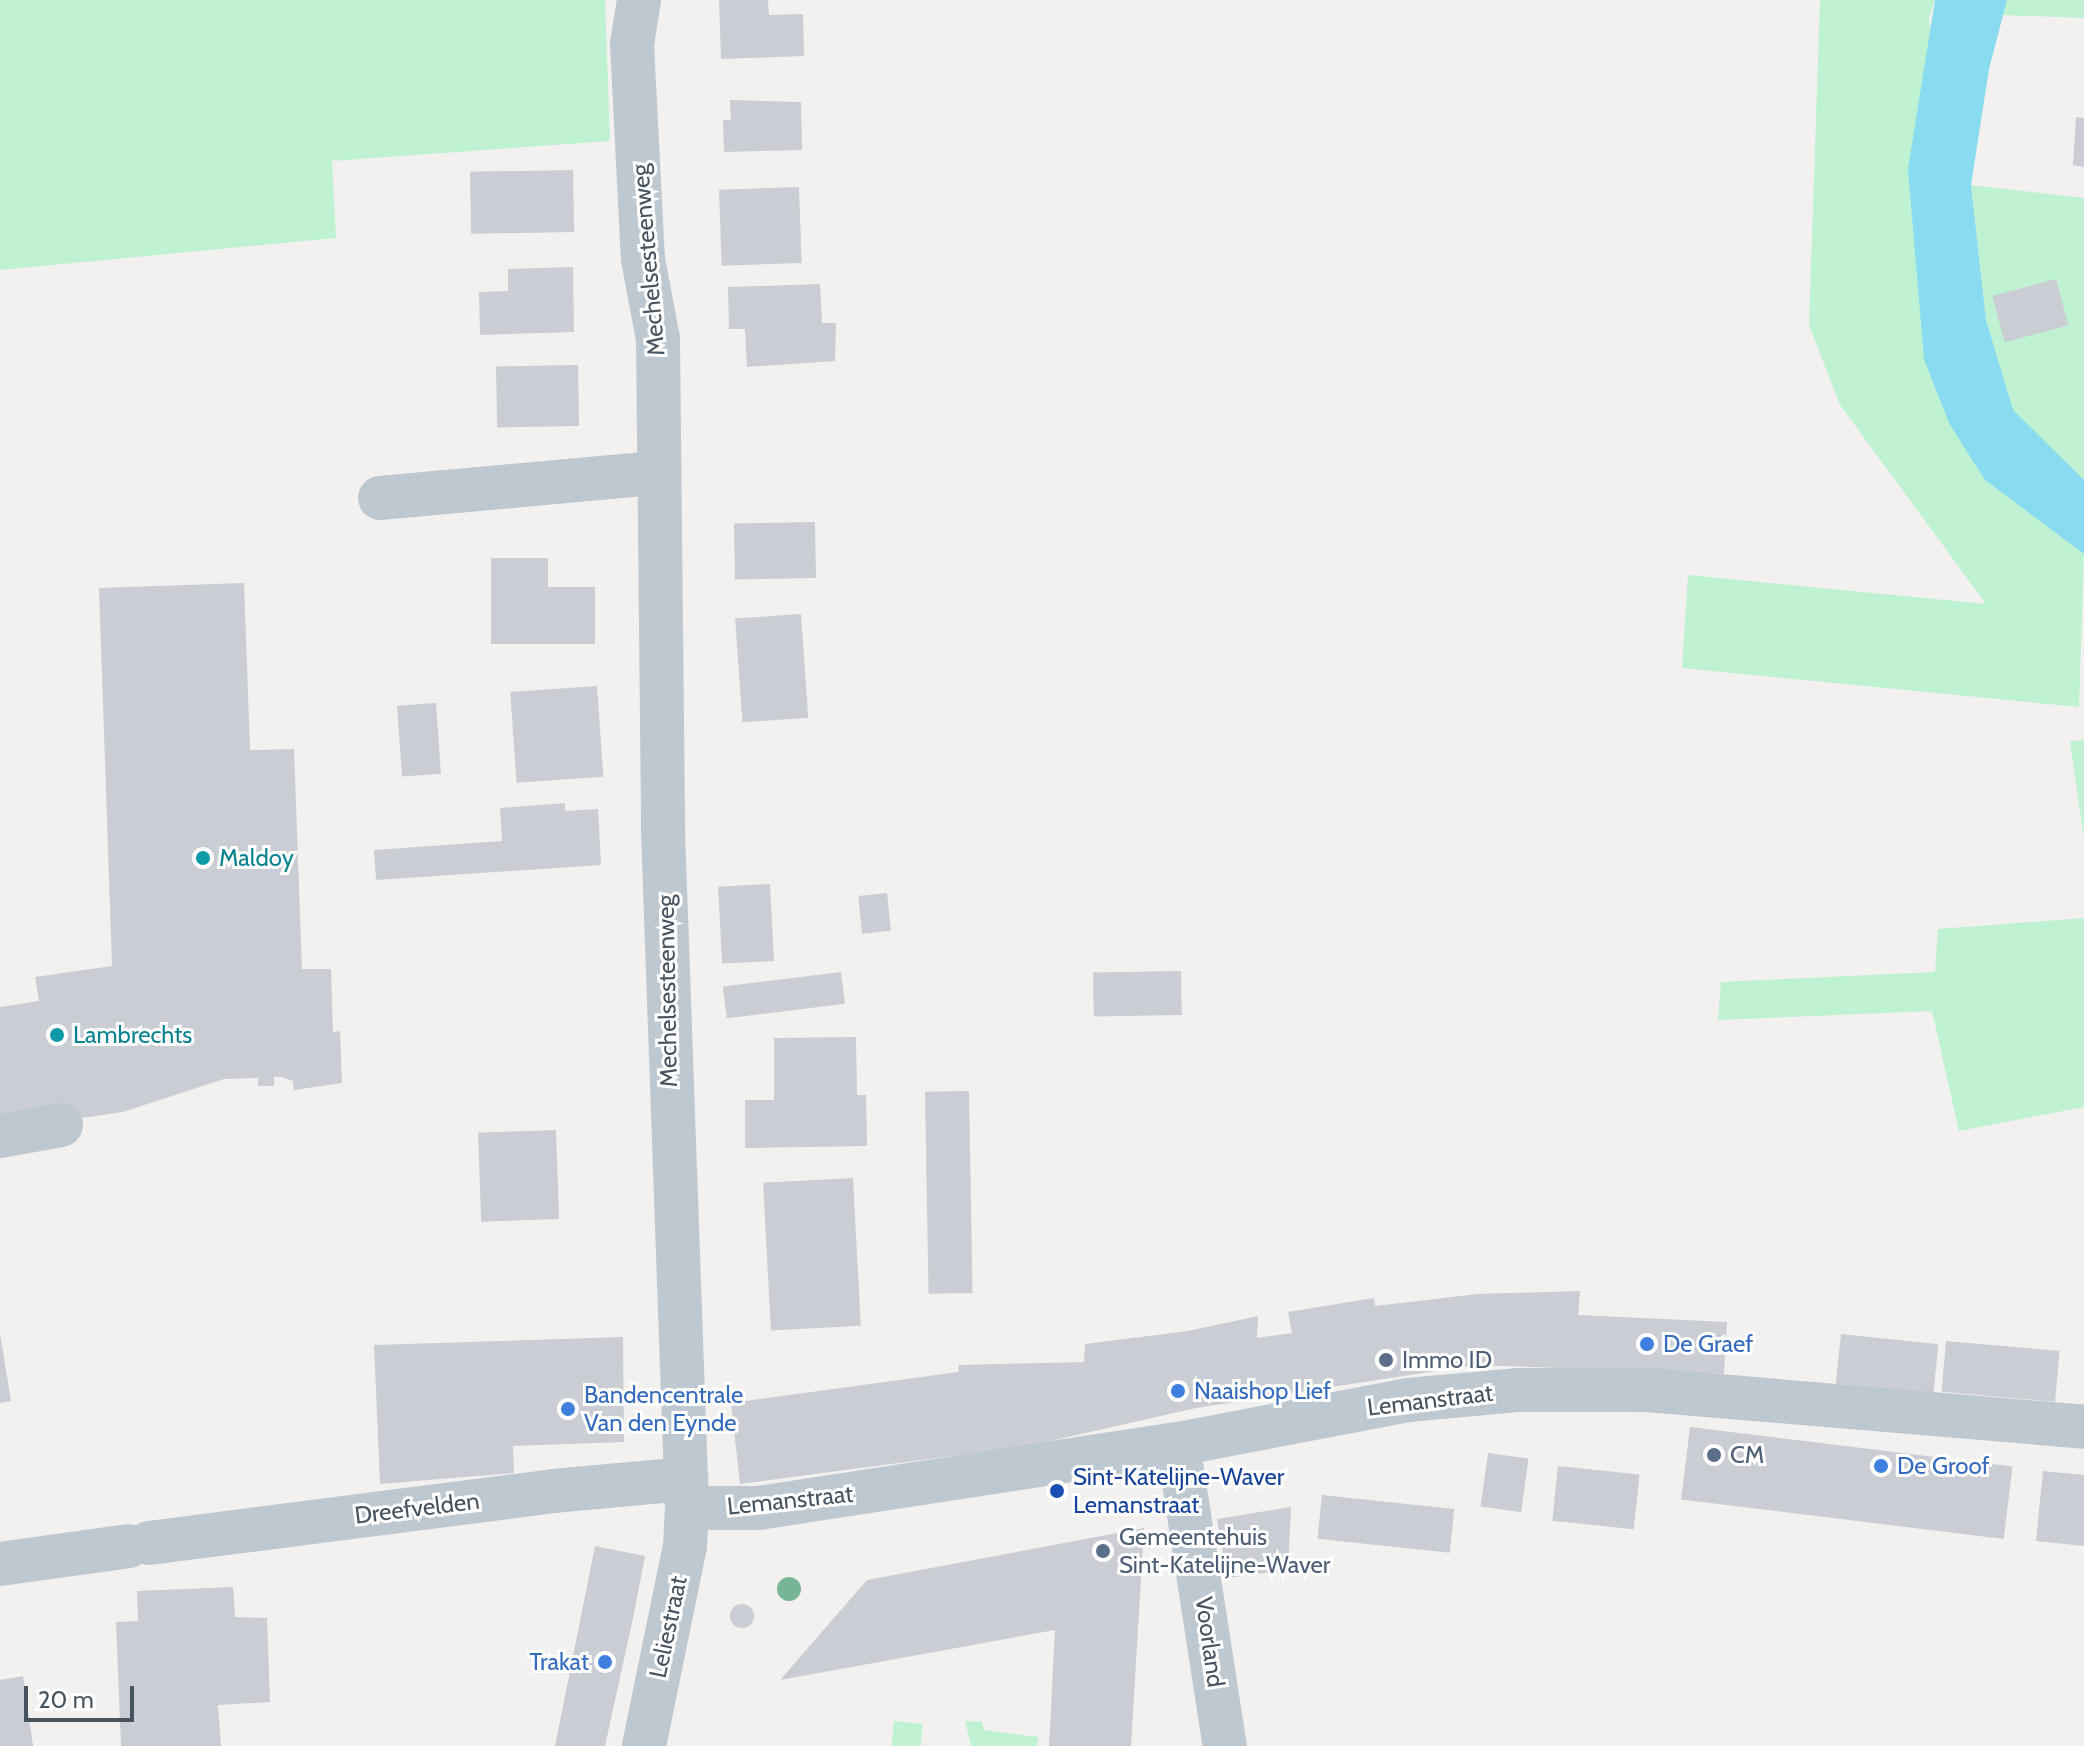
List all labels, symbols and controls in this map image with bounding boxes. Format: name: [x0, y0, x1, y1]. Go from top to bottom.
street label: Mechelsesteenweg: [625, 163, 671, 357]
place label: Maldoy: [219, 844, 294, 872]
marker: Maldoy: [194, 849, 212, 867]
street label: Mechelsesteenweg: [651, 894, 683, 1088]
place label: Lambrechts: [73, 1021, 192, 1049]
marker: Lambrechts: [48, 1026, 66, 1044]
place label: De Graef: [1663, 1330, 1753, 1358]
marker: De Graef: [1638, 1335, 1656, 1353]
place label: Immo ID: [1402, 1346, 1492, 1374]
marker: Immo ID: [1377, 1351, 1395, 1369]
place label: Naaishop Lief: [1194, 1377, 1331, 1405]
street label: Lemanstraat: [1366, 1378, 1494, 1422]
place label: Bandencentrale Van den Eynde: [584, 1381, 743, 1437]
marker: Naaishop Lief: [1169, 1382, 1187, 1400]
marker: Bandencentrale Van den Eynde: [559, 1400, 577, 1418]
place label: CM: [1730, 1441, 1764, 1469]
marker: CM: [1705, 1446, 1723, 1464]
place label: De Groof: [1897, 1452, 1989, 1480]
marker: De Groof: [1872, 1457, 1890, 1475]
place label: Sint-Katelijne-Waver Lemanstraat: [1073, 1463, 1284, 1519]
street label: Lemanstraat: [726, 1479, 854, 1521]
marker: Sint-Katelijne-Waver Lemanstraat: [1048, 1482, 1066, 1500]
street label: Dreefvelden: [353, 1486, 481, 1530]
place label: Gemeentehuis Sint-Katelijne-Waver: [1119, 1523, 1330, 1579]
marker: Gemeentehuis Sint-Katelijne-Waver: [1094, 1542, 1112, 1560]
street label: Leliestraat: [643, 1573, 693, 1681]
street label: Voorland: [1189, 1595, 1231, 1689]
place label: Trakat: [529, 1648, 589, 1676]
marker: Trakat: [596, 1653, 614, 1671]
scale bar: [28, 1670, 138, 1720]
text: 20 m: [38, 1685, 94, 1714]

